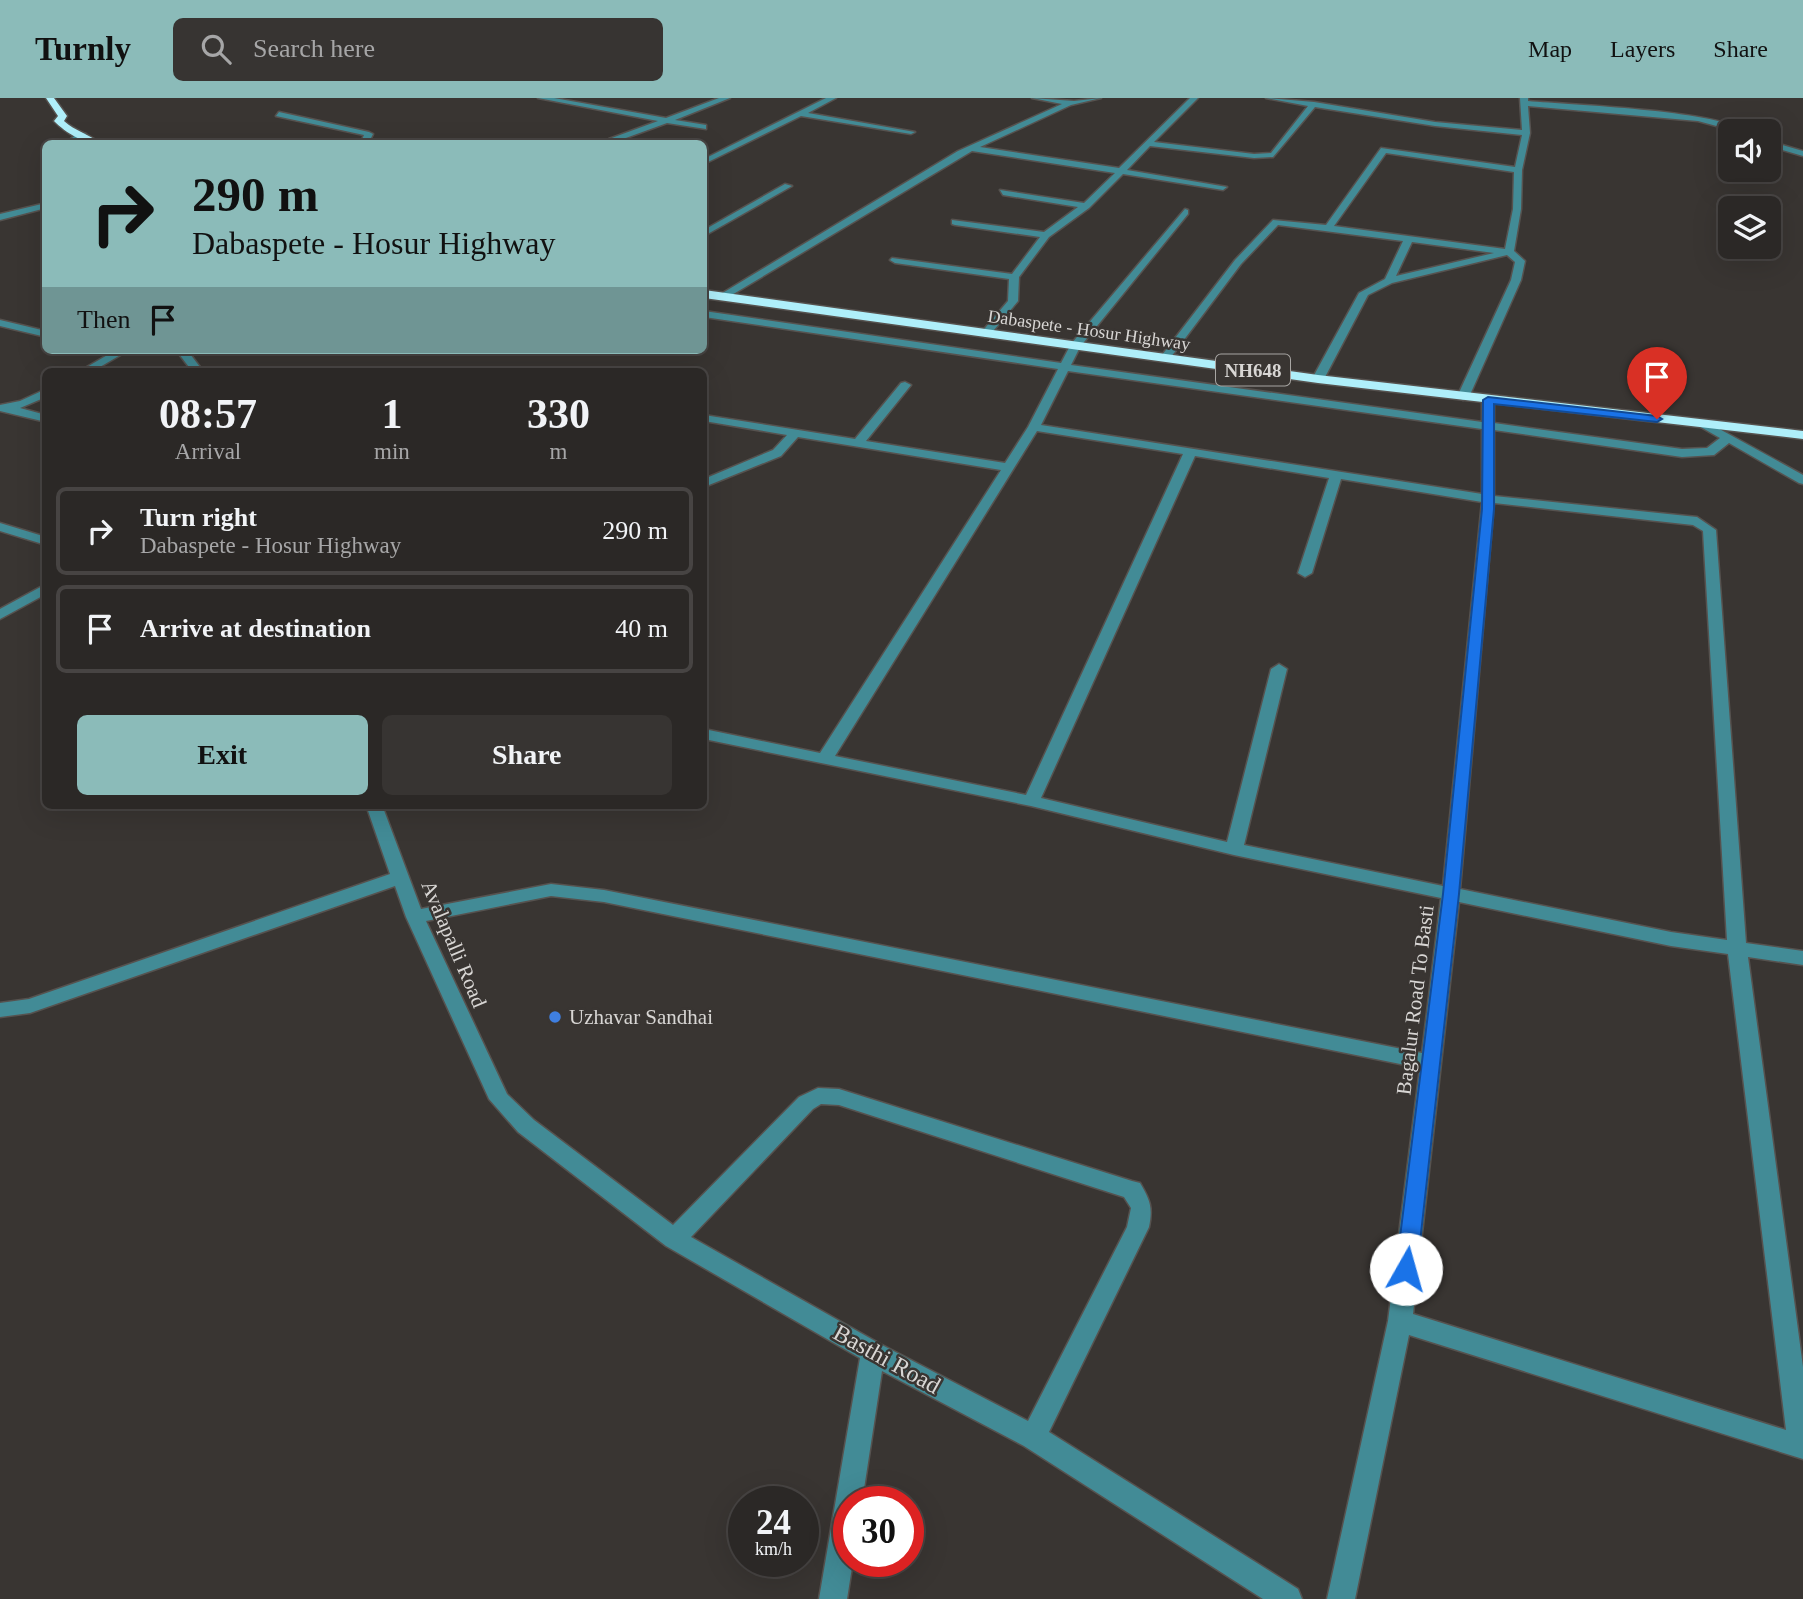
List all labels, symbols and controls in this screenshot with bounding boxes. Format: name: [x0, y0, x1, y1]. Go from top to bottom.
search box: [173, 18, 663, 81]
icon: search: [197, 30, 235, 68]
text: Turnly: [35, 31, 131, 67]
text: Search here: [253, 34, 375, 63]
text: Map: [1528, 36, 1572, 62]
text: Layers: [1610, 36, 1675, 62]
text: Share: [1713, 36, 1768, 62]
map controls: [1718, 119, 1781, 259]
button: sound: [1718, 119, 1781, 182]
text: 290 m: [192, 167, 319, 222]
icon: right: [77, 168, 168, 259]
button: layers: [1718, 196, 1781, 259]
text: Dabaspete - Hosur Highway: [192, 225, 555, 261]
icon: arrive: [144, 301, 182, 339]
text: Then: [77, 305, 130, 334]
street label: Dabaspete - Hosur Highway: [986, 306, 1192, 354]
pin: [1627, 347, 1687, 419]
road number: NH648: [1216, 354, 1290, 386]
icon: arrive: [1638, 358, 1676, 396]
text: 08:57: [159, 391, 257, 437]
text: 1: [381, 391, 402, 437]
text: 330: [527, 391, 590, 437]
text: Arrival: [175, 439, 241, 464]
text: min: [374, 439, 410, 464]
text: m: [549, 439, 567, 464]
text: Turn right: [140, 503, 257, 532]
icon: right: [81, 512, 119, 550]
text: 290 m: [602, 516, 668, 545]
text: Dabaspete - Hosur Highway: [140, 533, 401, 558]
icon: arrive: [81, 610, 119, 648]
text: Arrive at destination: [140, 614, 371, 643]
text: 40 m: [615, 614, 668, 643]
button: Exit: [77, 715, 368, 795]
button: Share: [382, 715, 672, 795]
street label: Avalapalli Road: [416, 877, 492, 1011]
street label: Bagalur Road To Basti: [1391, 903, 1439, 1096]
place label: Uzhavar Sandhai: [569, 1005, 713, 1029]
marker: Uzhavar Sandhai: [547, 1009, 563, 1025]
position arrow: [1369, 1232, 1443, 1306]
street label: Basthi Road: [829, 1319, 945, 1399]
speed limit sign: 30: [833, 1486, 924, 1577]
text: 24: [756, 1503, 791, 1542]
text: km/h: [755, 1539, 792, 1559]

